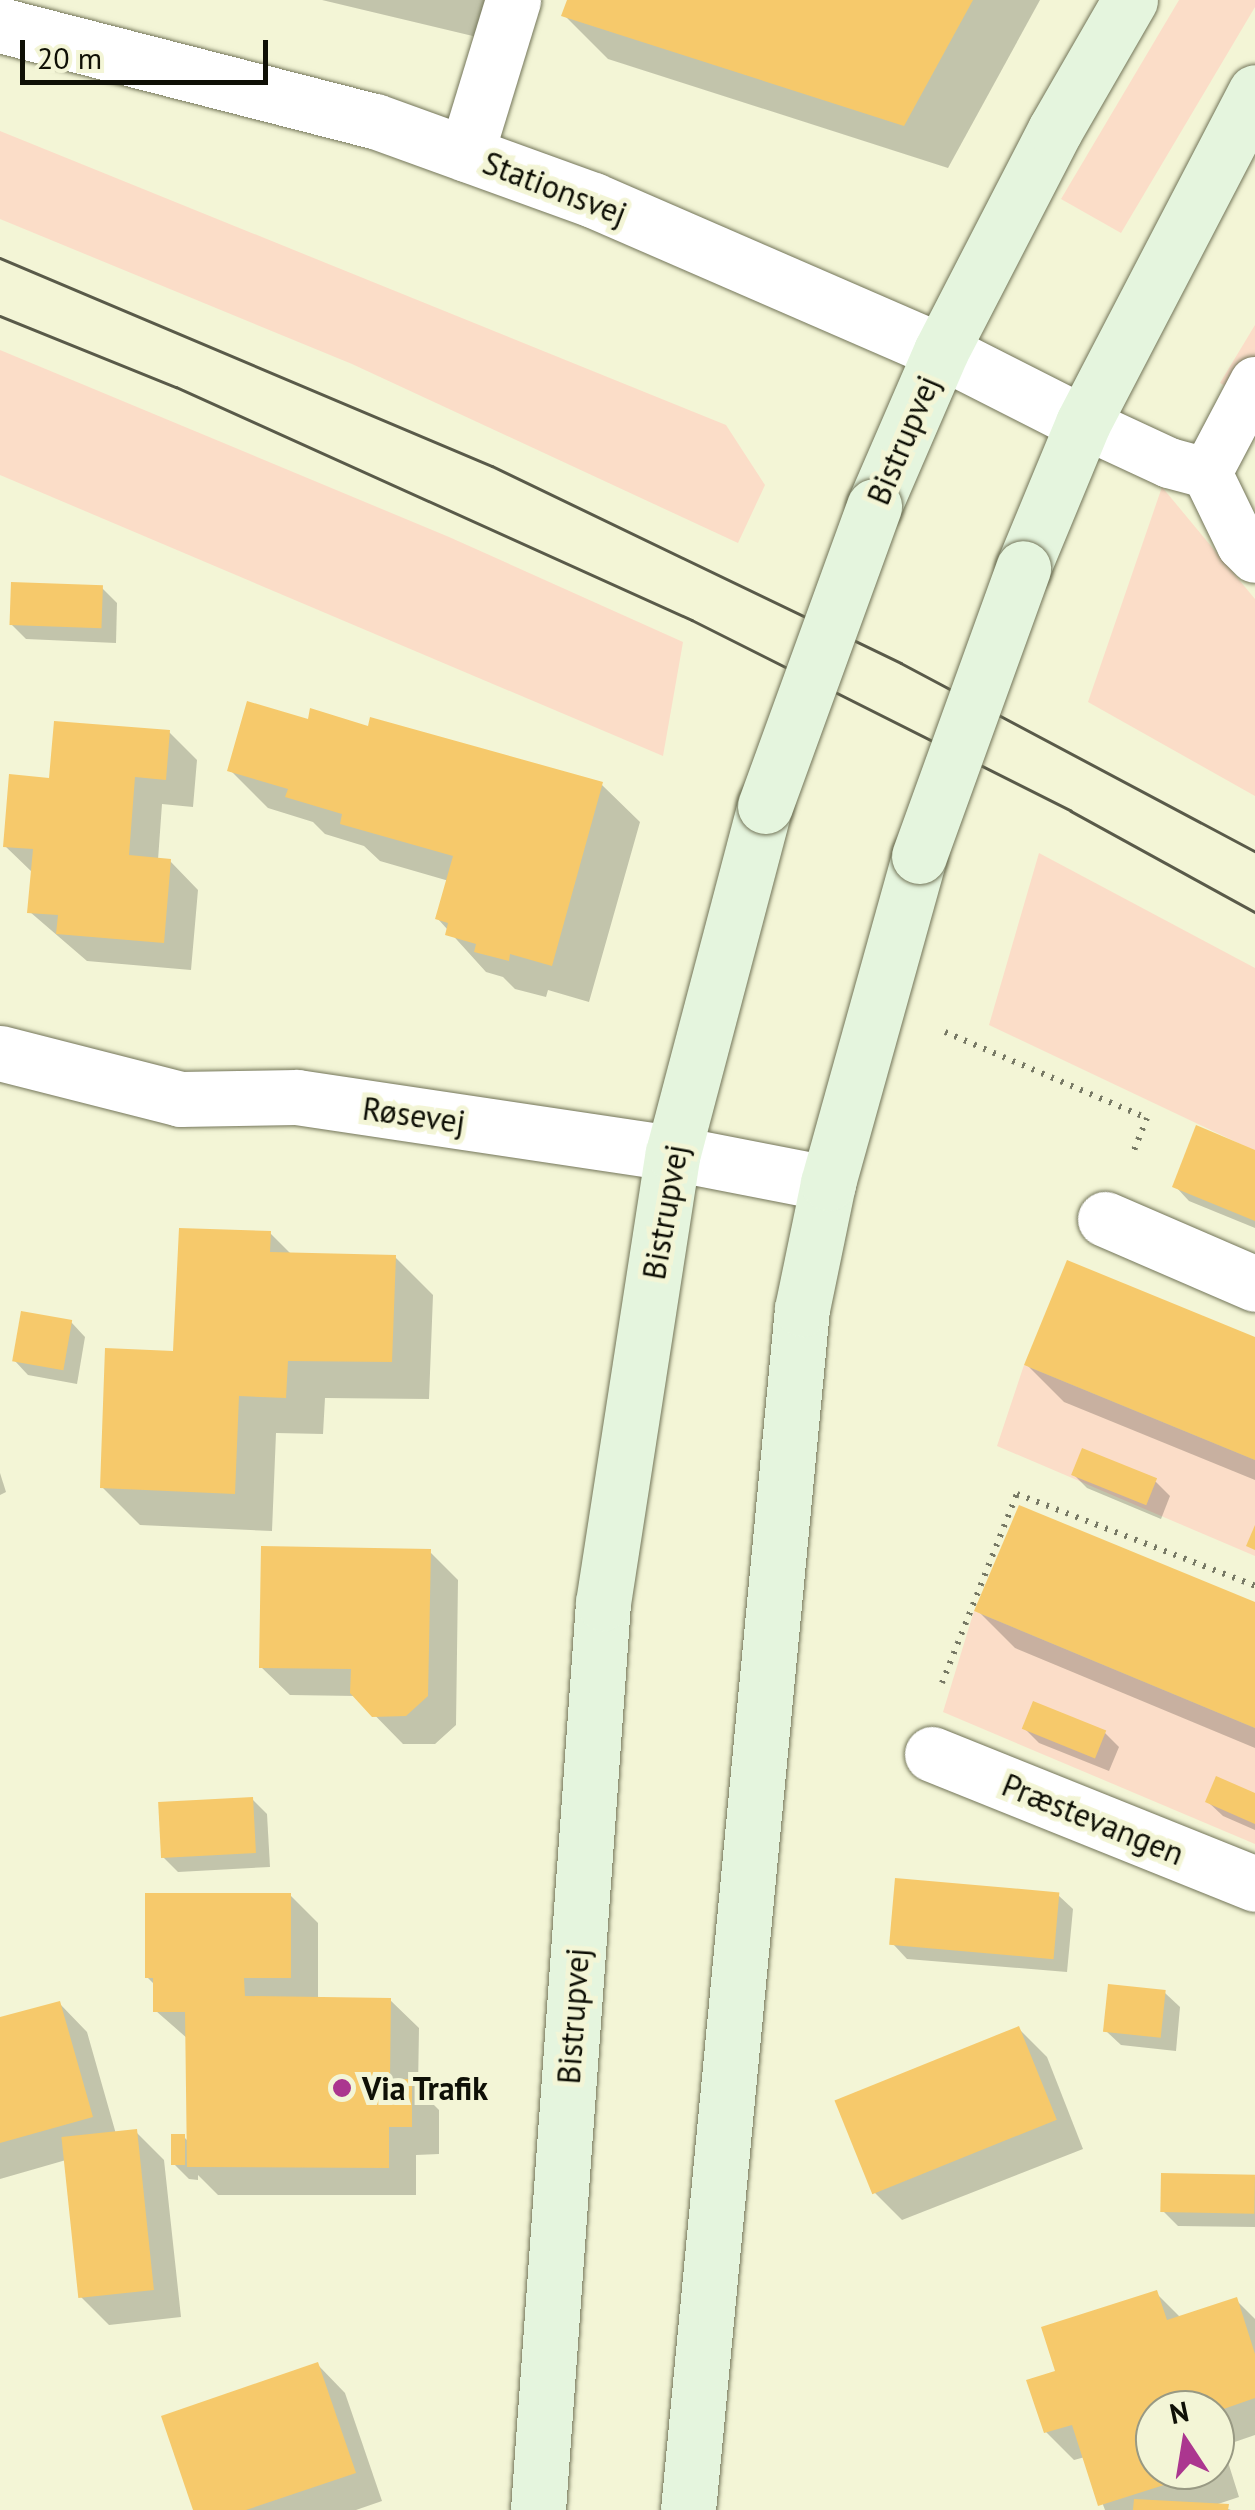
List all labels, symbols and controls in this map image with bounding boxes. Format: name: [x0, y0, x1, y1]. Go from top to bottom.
scale bar: [25, 20, 272, 82]
text: 20 m: [37, 38, 102, 77]
street label: Stationsvej: [478, 143, 632, 233]
street label: Bistrupvej: [859, 370, 947, 510]
street label: Røsevej: [360, 1089, 468, 1141]
street label: Bistrupvej: [634, 1141, 696, 1283]
street label: Præstevangen: [997, 1765, 1189, 1873]
street label: Bistrupvej: [549, 1947, 597, 2085]
place label: Via Trafik: [362, 2069, 489, 2107]
marker: Via Trafik: [331, 2077, 353, 2099]
north arrow: [1135, 2390, 1235, 2490]
text: N: [1166, 2392, 1192, 2432]

